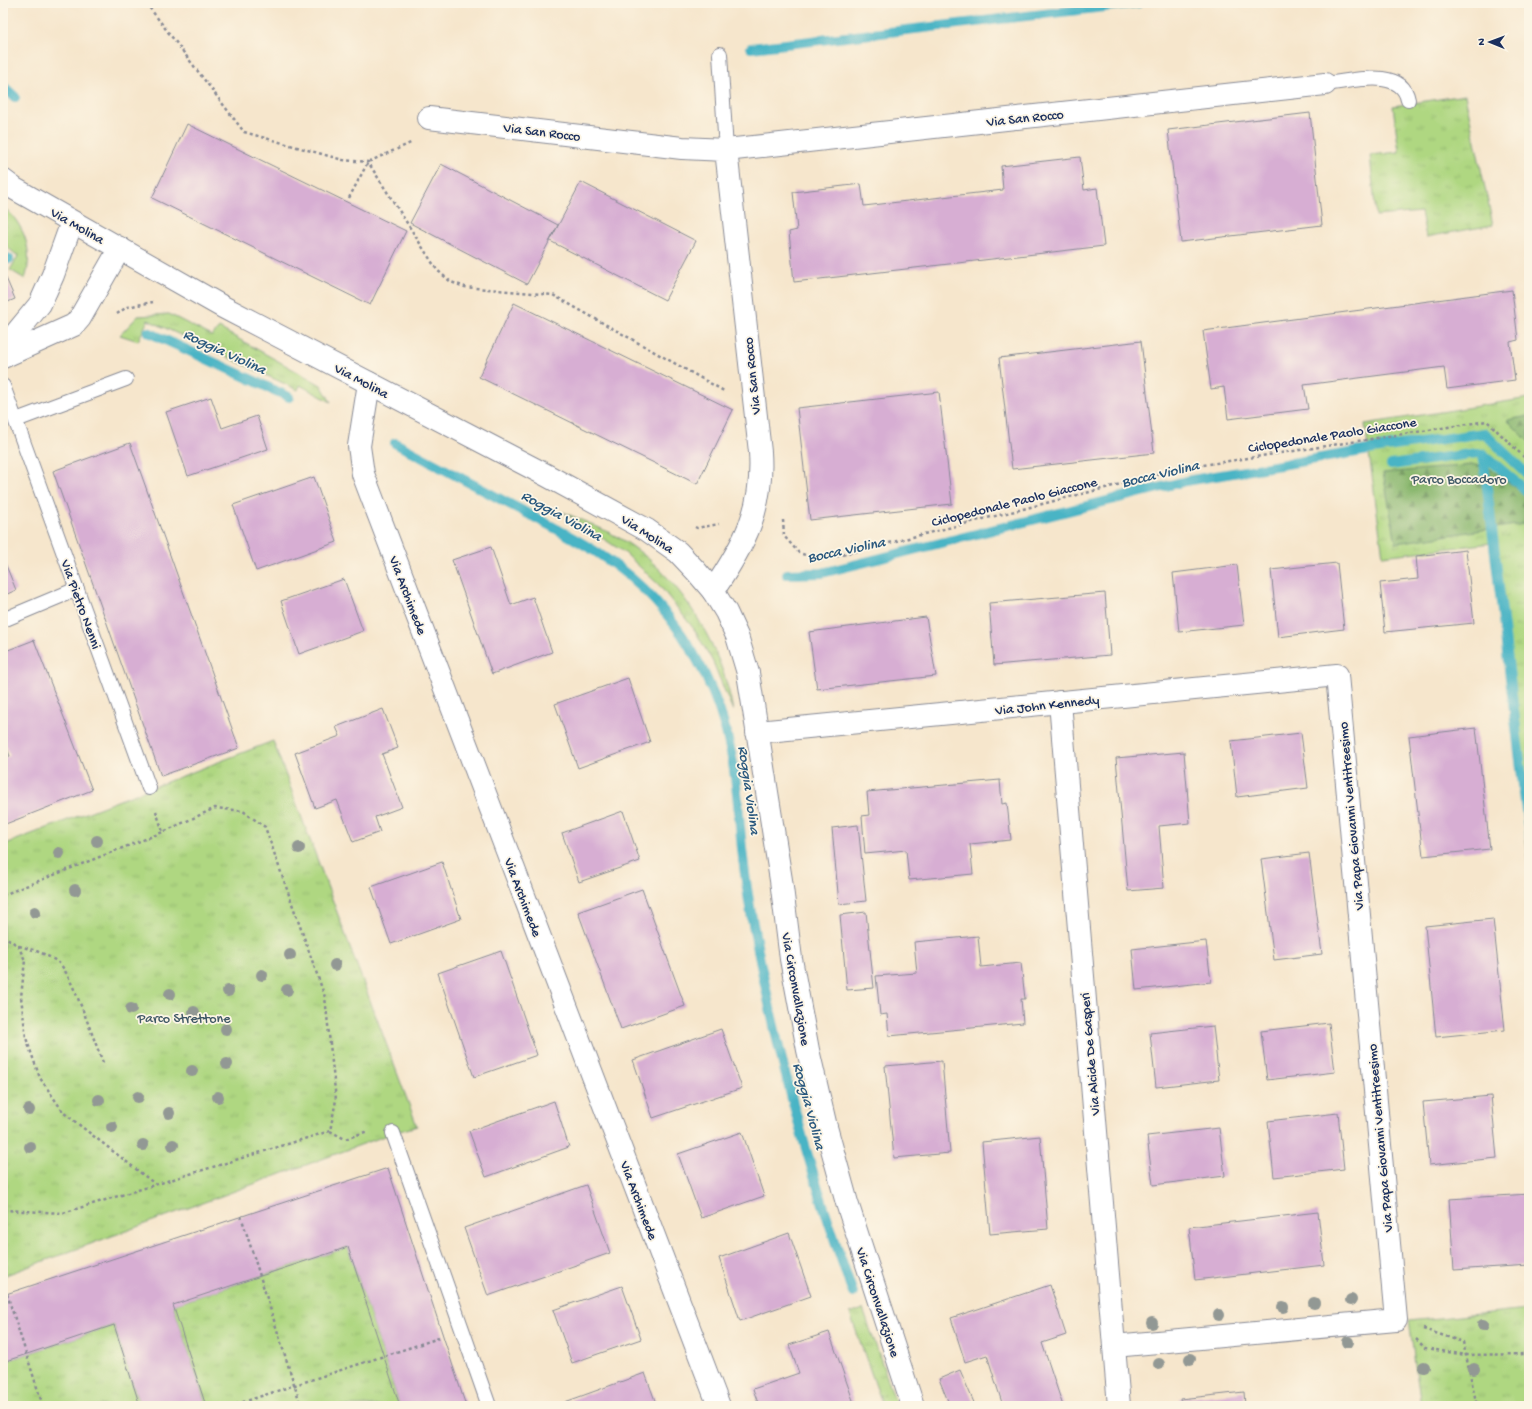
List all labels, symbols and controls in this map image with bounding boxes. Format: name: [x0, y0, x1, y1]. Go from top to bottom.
north arrow: [1470, 22, 1510, 62]
text: N: [1476, 38, 1488, 46]
street label: Via San Rocco: [985, 107, 1065, 132]
street label: Via San Rocco: [501, 120, 581, 147]
street label: Via Molina: [46, 204, 108, 250]
water label: Roggia Violina: [180, 326, 270, 381]
street label: Via San Rocco: [741, 336, 766, 416]
street label: Via Molina: [330, 360, 392, 404]
street label: Ciclopedonale Paolo Giaccone: [1247, 415, 1418, 458]
water label: Bocca Violina: [1120, 457, 1203, 493]
park label: Parco Boccadoro: [1410, 472, 1507, 489]
street label: Ciclopedonale Paolo Giaccone: [930, 474, 1100, 532]
water label: Roggia Violina: [518, 487, 606, 547]
street label: Via Molina: [616, 511, 677, 559]
water label: Bocca Violina: [806, 534, 889, 568]
street label: Via Archimede: [383, 553, 430, 638]
street label: Via Pietro Nenni: [55, 557, 104, 652]
street label: Via John Kennedy: [993, 693, 1100, 721]
street label: Via Papa Giovanni Ventitreesimo: [1336, 721, 1369, 912]
water label: Roggia Violina: [733, 745, 763, 837]
street label: Via Archimede: [498, 855, 545, 940]
street label: Via Circonvallazione: [776, 931, 813, 1048]
street label: Via Alcide De Gasperi: [1078, 992, 1105, 1117]
park label: Parco Strettone: [137, 1011, 231, 1028]
street label: Via Papa Giovanni Ventitreesimo: [1365, 1043, 1398, 1234]
water label: Roggia Violina: [788, 1061, 829, 1154]
street label: Via Archimede: [614, 1158, 661, 1243]
street label: Via Circonvallazione: [851, 1245, 903, 1361]

